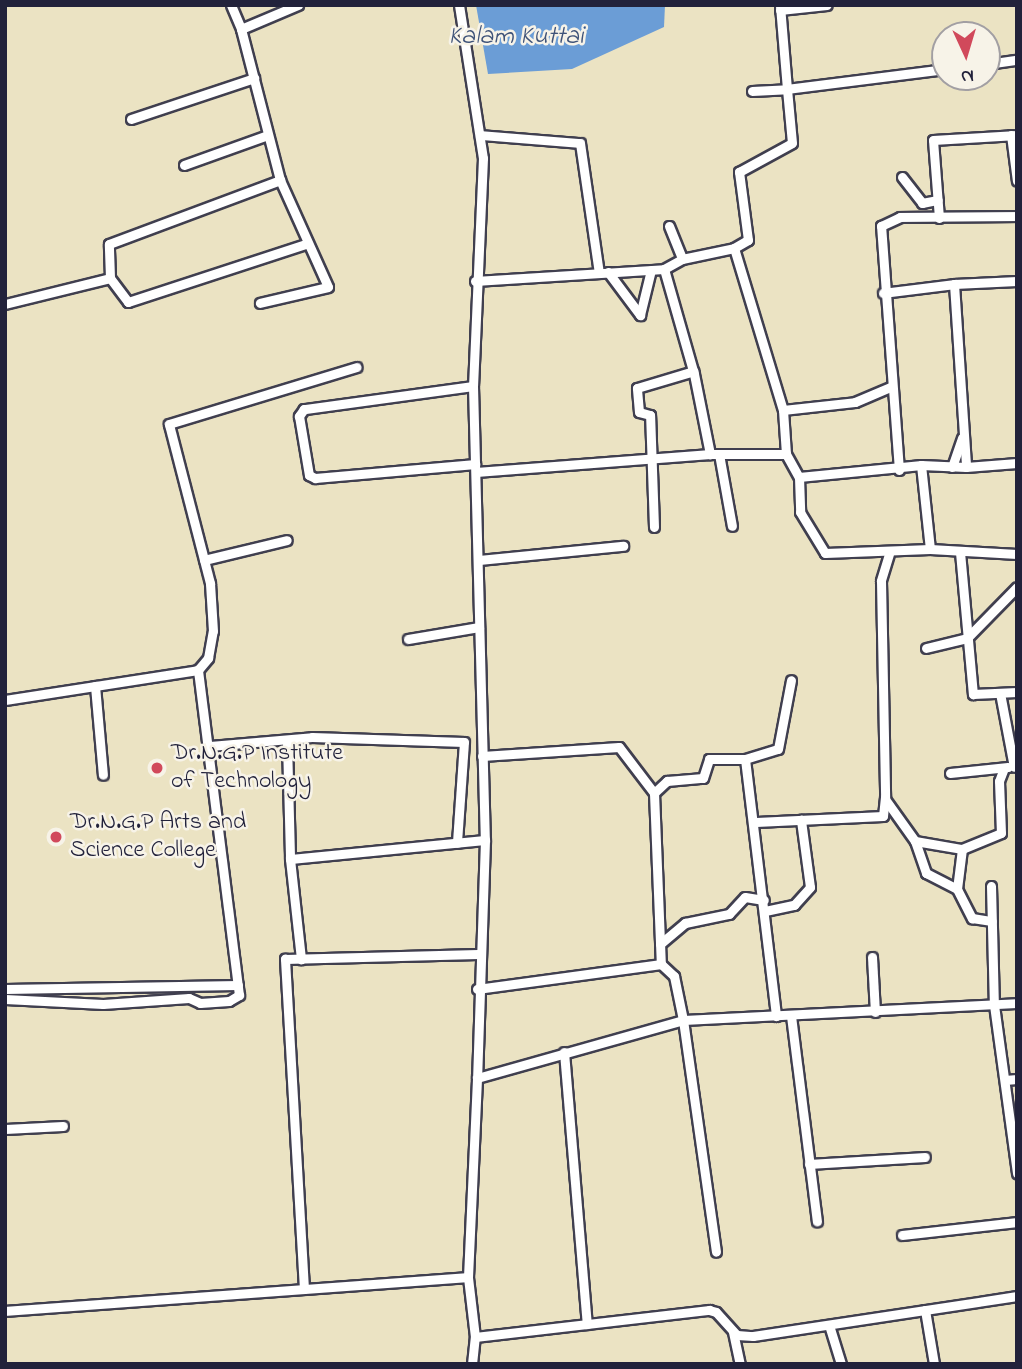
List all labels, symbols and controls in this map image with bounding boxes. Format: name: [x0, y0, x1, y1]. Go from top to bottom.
north arrow: [931, 21, 1001, 91]
water label: Kalam Kuttai: [448, 22, 584, 54]
text: N: [960, 62, 975, 89]
place label: Dr.N.G.P Institute of Technology: [171, 740, 343, 796]
marker: Dr.N.G.P Institute of Technology: [149, 760, 165, 776]
place label: Dr.N.G.P Arts and Science College: [70, 809, 246, 865]
marker: Dr.N.G.P Arts and Science College: [48, 829, 64, 845]

